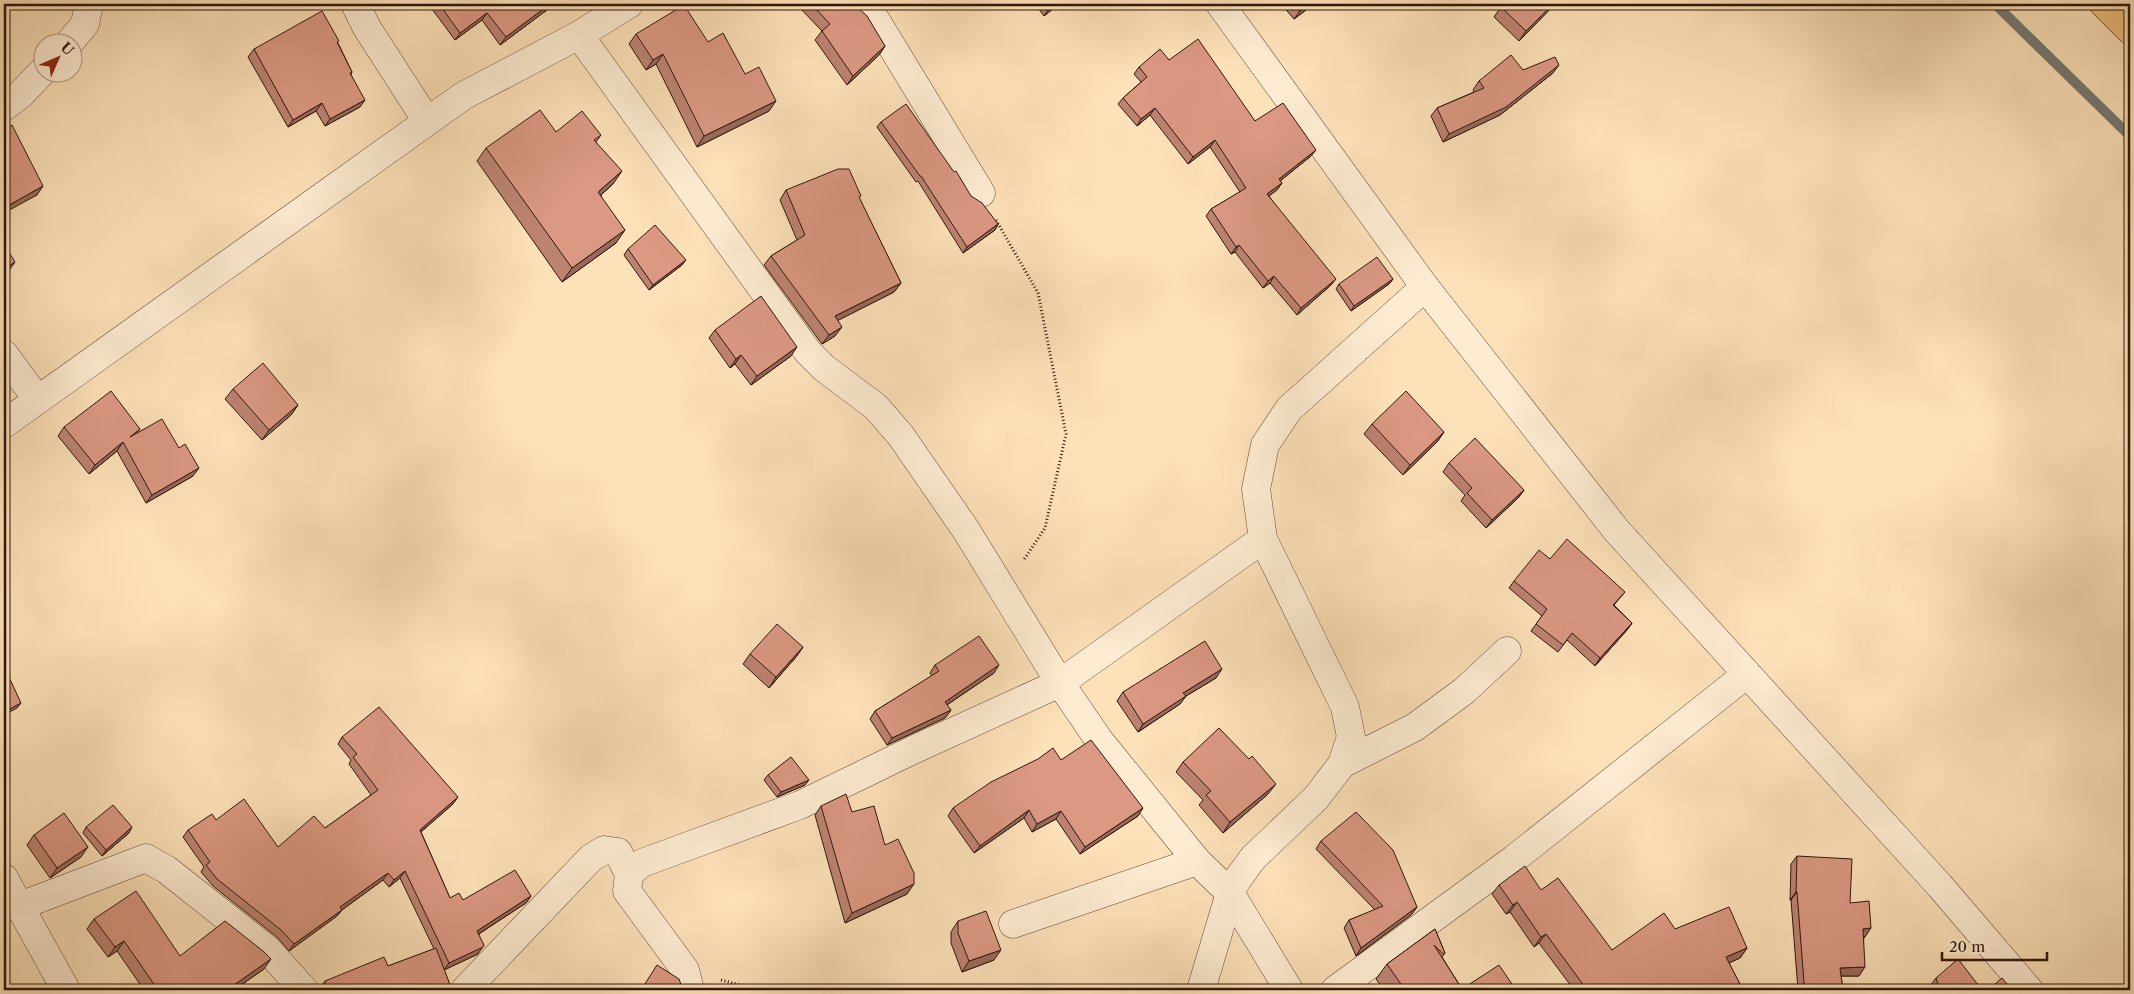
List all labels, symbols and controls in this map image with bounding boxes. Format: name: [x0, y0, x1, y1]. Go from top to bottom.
north arrow: [32, 32, 82, 82]
text: U: [57, 38, 78, 60]
scale bar: [1942, 929, 2046, 961]
text: 20 m: [1949, 937, 1985, 956]

